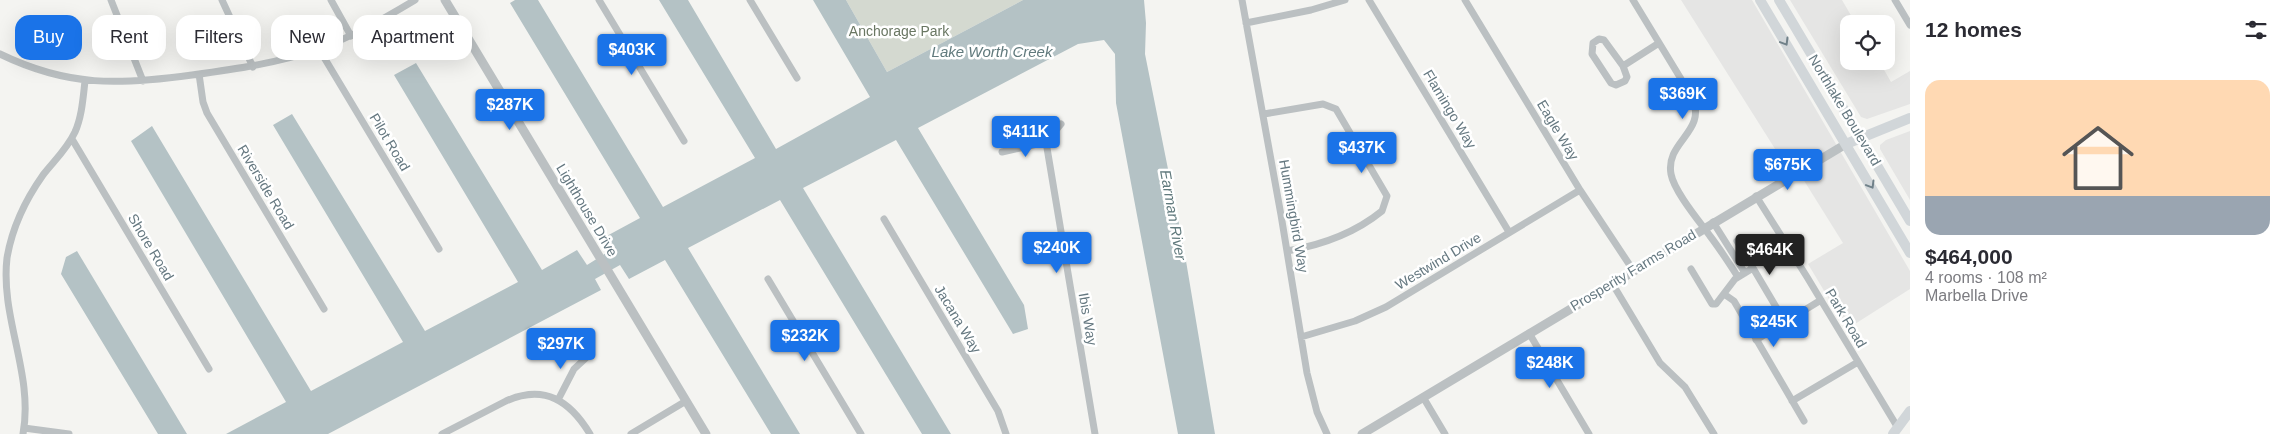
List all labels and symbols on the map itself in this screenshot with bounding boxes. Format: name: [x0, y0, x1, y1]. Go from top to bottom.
park label: Anchorage Park: [849, 23, 950, 39]
pin: $403K: [597, 34, 667, 76]
one-way arrow: [1778, 36, 1788, 45]
water label: Lake Worth Creek: [932, 43, 1054, 60]
street label: Northlake Boulevard: [1805, 52, 1885, 168]
street label: Flamingo Way: [1420, 67, 1480, 151]
pin: $369K: [1648, 78, 1718, 120]
pin: $287K: [475, 88, 545, 131]
street label: Eagle Way: [1534, 97, 1582, 163]
street label: Pilot Road: [367, 110, 413, 174]
pin: $411K: [991, 116, 1061, 158]
pin: $437K: [1327, 132, 1397, 174]
street label: Riverside Road: [234, 142, 298, 232]
pin: $675K: [1753, 148, 1823, 191]
street label: Hummingbird Way: [1276, 158, 1312, 274]
street label: Lighthouse Drive: [553, 161, 621, 259]
water label: Earman River: [1157, 168, 1190, 263]
one-way arrow: [1865, 180, 1875, 189]
street label: Shore Road: [125, 211, 177, 283]
street label: Prosperity Farms Road: [1567, 226, 1699, 314]
street label: Westwind Drive: [1392, 229, 1484, 293]
pin: $240K: [1022, 232, 1092, 274]
pin: $464K: [1735, 234, 1805, 276]
street label: Jacana Way: [931, 282, 985, 356]
street label: Park Road: [1822, 286, 1870, 350]
street label: Ibis Way: [1076, 291, 1100, 347]
pin: $245K: [1739, 306, 1809, 348]
pin: $232K: [770, 320, 840, 362]
pin: $297K: [526, 328, 596, 370]
pin: $248K: [1515, 346, 1585, 389]

